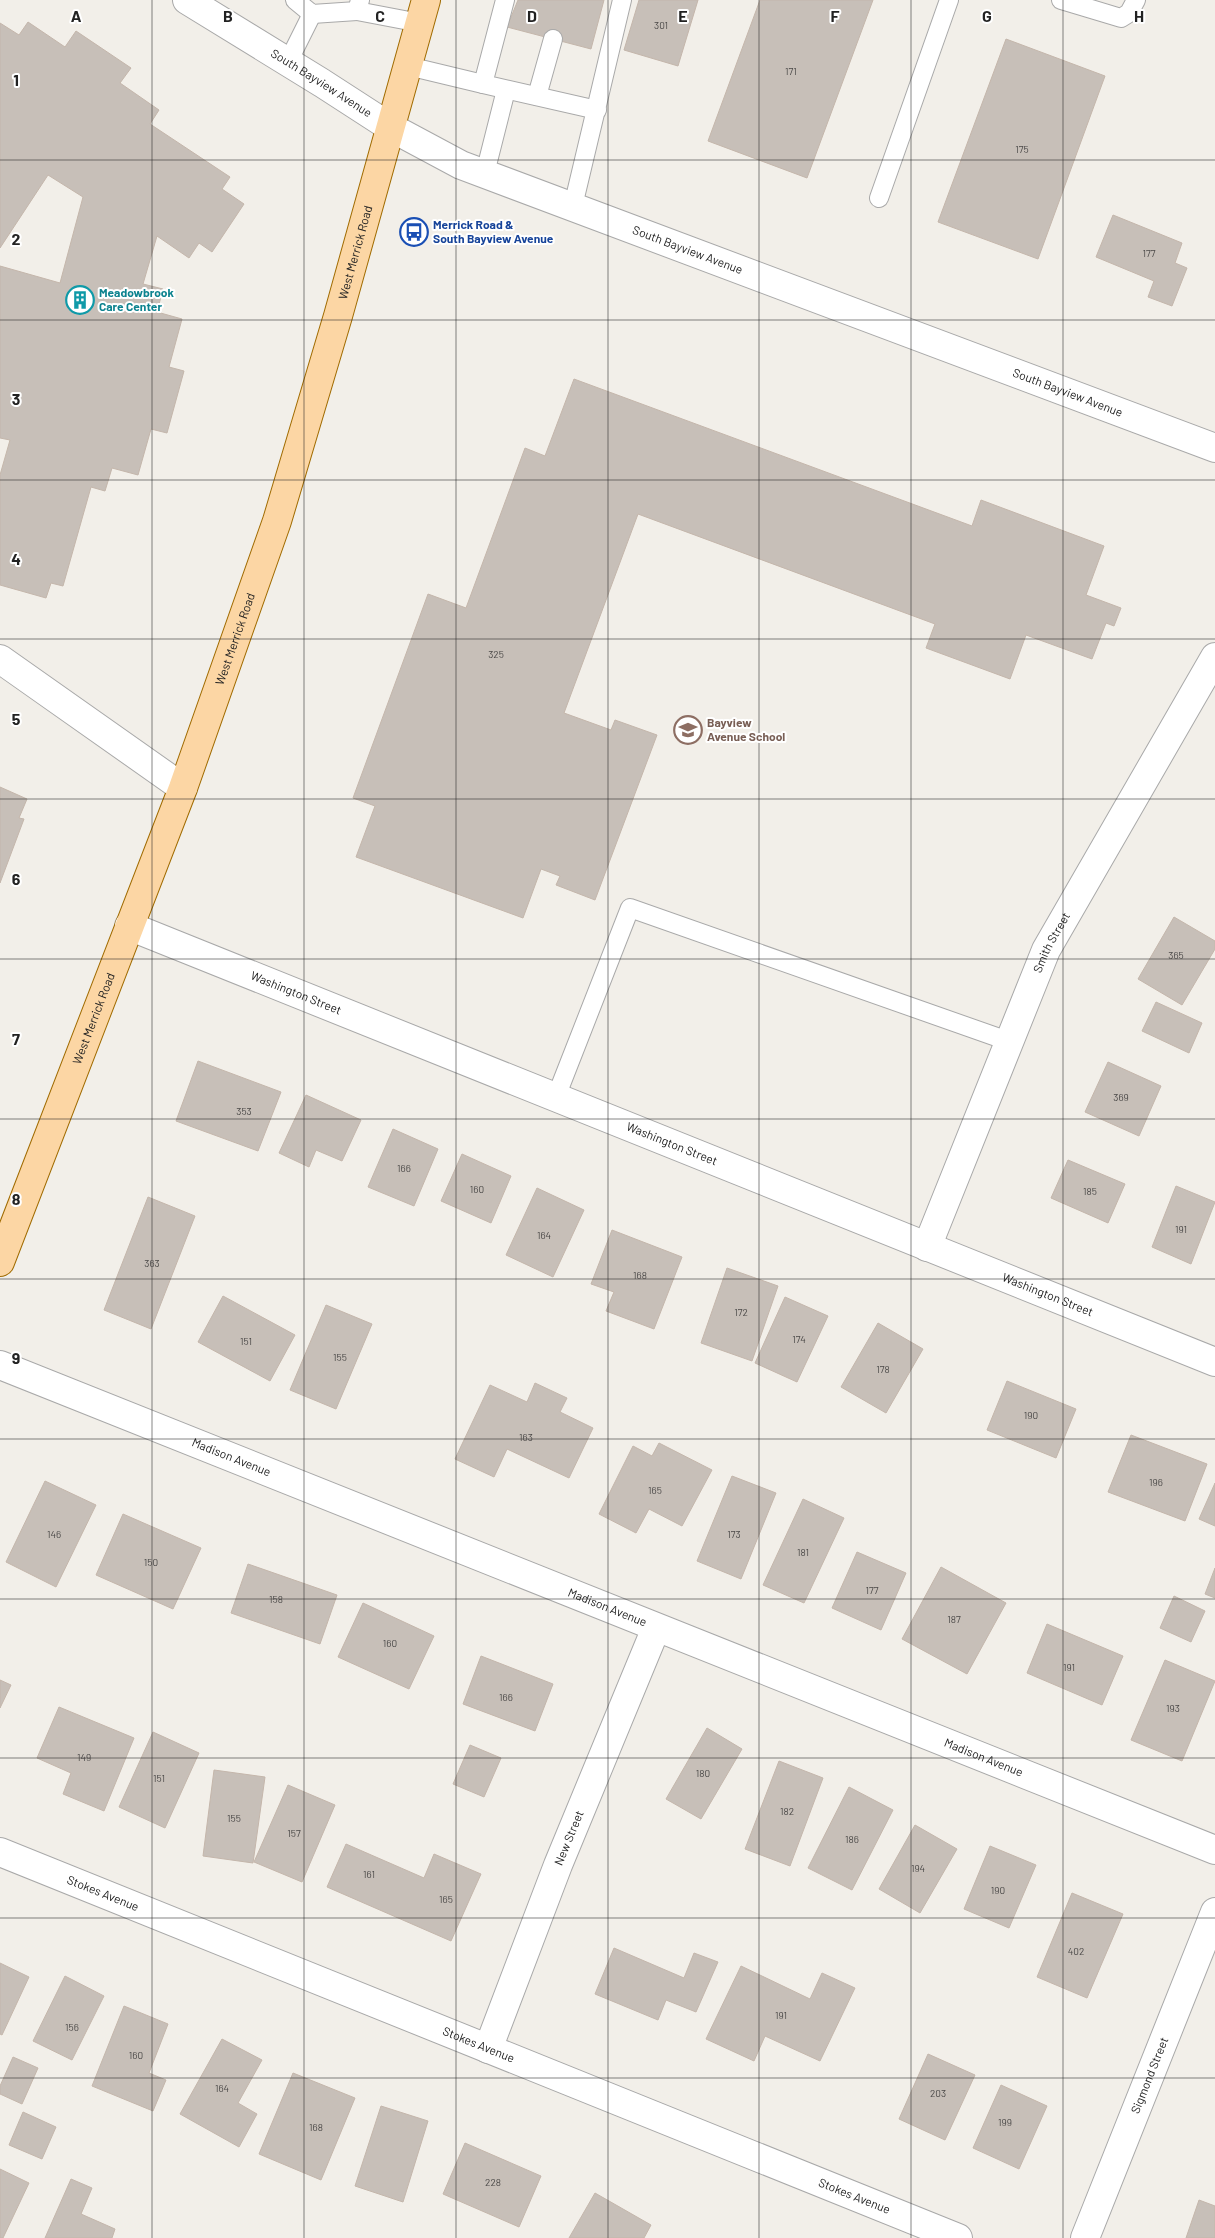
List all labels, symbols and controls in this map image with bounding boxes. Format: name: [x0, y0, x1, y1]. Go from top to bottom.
text: A: [71, 6, 82, 25]
text: B: [223, 6, 233, 25]
text: C: [375, 6, 385, 25]
text: D: [527, 6, 537, 25]
text: E: [678, 6, 688, 25]
text: F: [831, 6, 840, 25]
text: G: [982, 6, 992, 25]
text: H: [1134, 6, 1144, 25]
house number: 301: [654, 19, 668, 31]
street label: South Bayview Avenue: [269, 45, 375, 119]
house number: 171: [785, 65, 797, 77]
text: 1: [13, 70, 19, 89]
house number: 175: [1015, 143, 1029, 155]
street label: West Merrick Road: [335, 204, 374, 301]
bus stop icon: Merrick Road & South Bayview Avenue: [399, 217, 429, 247]
place label: Merrick Road & South Bayview Avenue: [433, 217, 554, 245]
street label: South Bayview Avenue: [631, 222, 745, 276]
text: 2: [12, 229, 21, 248]
house number: 177: [1143, 247, 1156, 259]
building icon: Meadowbrook Care Center: [65, 285, 95, 315]
place label: Meadowbrook Care Center: [99, 285, 175, 313]
street label: South Bayview Avenue: [1011, 365, 1125, 419]
text: 3: [12, 389, 20, 408]
text: 4: [11, 549, 21, 568]
street label: West Merrick Road: [212, 591, 257, 687]
house number: 325: [488, 648, 504, 660]
text: 5: [12, 709, 21, 728]
school or university icon: Bayview Avenue School: [673, 715, 703, 745]
place label: Bayview Avenue School: [707, 715, 785, 743]
text: 6: [12, 869, 21, 888]
street label: Smith Street: [1030, 910, 1072, 974]
house number: 365: [1168, 949, 1184, 961]
street label: Washington Street: [249, 968, 344, 1017]
street label: West Merrick Road: [69, 970, 117, 1066]
text: 7: [12, 1029, 20, 1048]
house number: 369: [1113, 1091, 1129, 1103]
house number: 353: [236, 1105, 252, 1117]
street label: Washington Street: [625, 1119, 720, 1168]
house number: 166: [397, 1162, 411, 1174]
house number: 160: [470, 1183, 484, 1195]
house number: 185: [1083, 1185, 1097, 1197]
text: 8: [12, 1189, 21, 1208]
house number: 191: [1175, 1223, 1187, 1235]
house number: 164: [537, 1229, 551, 1241]
house number: 363: [144, 1257, 160, 1269]
house number: 168: [633, 1269, 647, 1281]
street label: Washington Street: [1001, 1269, 1096, 1318]
house number: 172: [734, 1306, 748, 1318]
house number: 174: [792, 1333, 806, 1345]
house number: 151: [240, 1335, 252, 1347]
text: 9: [12, 1348, 20, 1367]
house number: 155: [333, 1351, 347, 1363]
house number: 178: [876, 1363, 890, 1375]
house number: 190: [1024, 1409, 1038, 1421]
house number: 163: [519, 1431, 533, 1443]
street label: Madison Avenue: [190, 1434, 273, 1478]
house number: 196: [1149, 1476, 1163, 1488]
house number: 165: [648, 1484, 662, 1496]
house number: 146: [47, 1528, 61, 1540]
house number: 173: [727, 1528, 741, 1540]
house number: 181: [797, 1546, 809, 1558]
house number: 150: [144, 1556, 158, 1568]
house number: 177: [866, 1584, 879, 1596]
street label: Madison Avenue: [566, 1585, 649, 1629]
house number: 158: [269, 1593, 283, 1605]
house number: 187: [947, 1613, 961, 1625]
house number: 160: [383, 1637, 397, 1649]
house number: 191: [1063, 1661, 1075, 1673]
house number: 166: [499, 1691, 513, 1703]
house number: 193: [1166, 1702, 1180, 1714]
street label: Madison Avenue: [942, 1735, 1025, 1779]
house number: 149: [77, 1751, 91, 1763]
house number: 180: [696, 1767, 710, 1779]
house number: 151: [153, 1772, 165, 1784]
house number: 182: [780, 1805, 794, 1817]
street label: New Street: [551, 1808, 586, 1867]
house number: 155: [227, 1812, 241, 1824]
house number: 157: [287, 1827, 301, 1839]
house number: 186: [845, 1833, 859, 1845]
house number: 194: [911, 1862, 925, 1874]
house number: 161: [363, 1868, 375, 1880]
street label: Stokes Avenue: [65, 1872, 141, 1913]
house number: 190: [991, 1884, 1005, 1896]
house number: 165: [439, 1893, 453, 1905]
house number: 402: [1068, 1945, 1084, 1957]
house number: 191: [775, 2009, 787, 2021]
house number: 156: [65, 2021, 79, 2033]
street label: Stokes Avenue: [441, 2023, 517, 2065]
street label: Sigmond Street: [1127, 2035, 1170, 2115]
house number: 160: [129, 2049, 143, 2061]
house number: 164: [215, 2082, 229, 2094]
house number: 203: [930, 2087, 946, 2099]
house number: 199: [998, 2116, 1012, 2128]
house number: 168: [309, 2121, 323, 2133]
street label: Stokes Avenue: [817, 2175, 893, 2216]
house number: 228: [485, 2176, 501, 2188]

